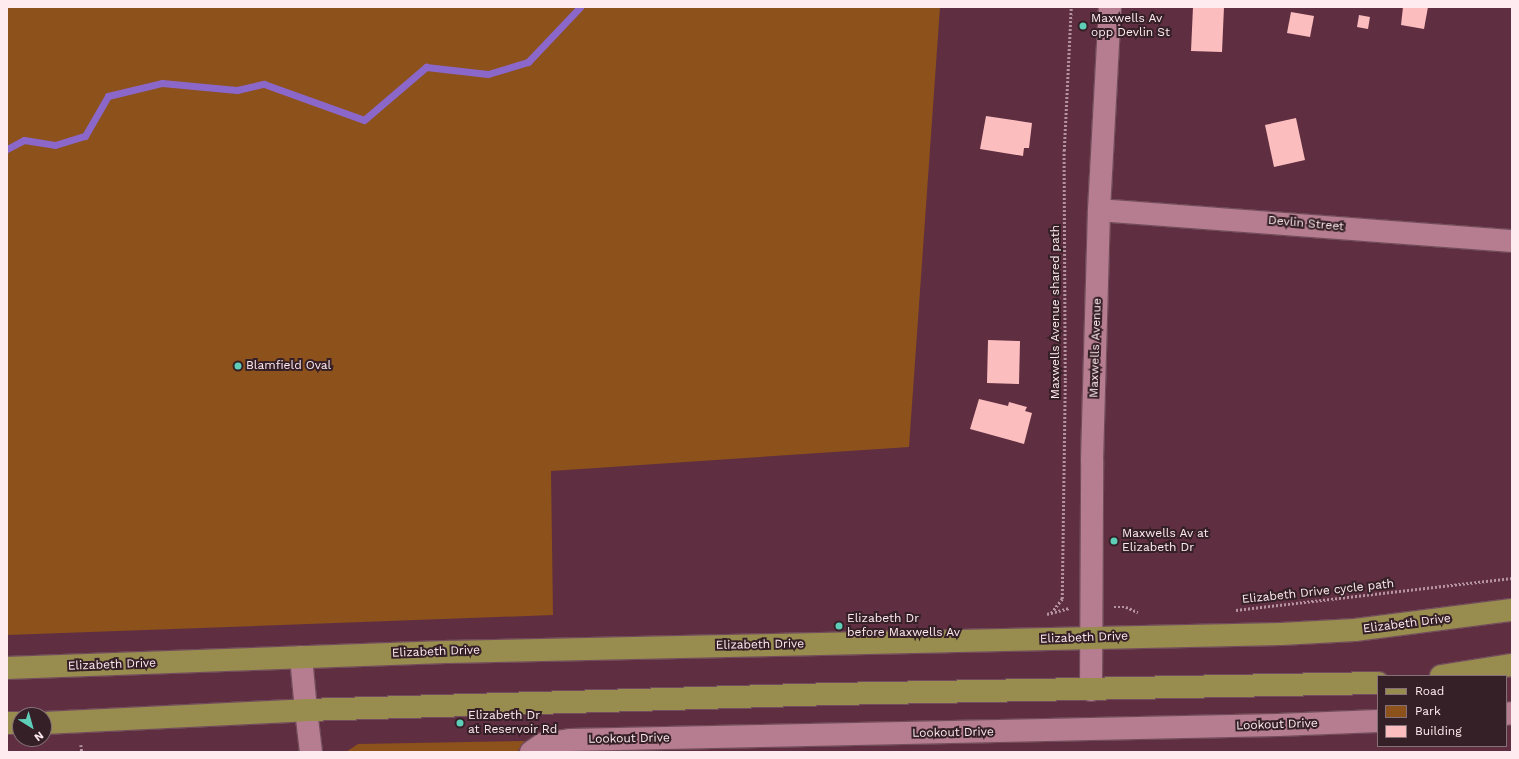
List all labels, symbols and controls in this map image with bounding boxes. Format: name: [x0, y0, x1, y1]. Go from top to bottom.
place label: Maxwells Av opp Devlin St: [1091, 12, 1170, 40]
marker: Maxwells Av opp Devlin St: [1078, 21, 1088, 31]
street label: Devlin Street: [1267, 214, 1345, 234]
street label: Maxwells Avenue shared path: [1049, 225, 1063, 399]
street label: Maxwells Avenue: [1087, 298, 1105, 398]
place label: Blamfield Oval: [246, 359, 331, 373]
marker: Blamfield Oval: [233, 361, 243, 371]
place label: Maxwells Av at Elizabeth Dr: [1122, 527, 1209, 555]
marker: Maxwells Av at Elizabeth Dr: [1109, 536, 1119, 546]
street label: Elizabeth Drive cycle path: [1241, 577, 1395, 607]
street label: Elizabeth Drive: [1362, 611, 1452, 637]
place label: Elizabeth Dr before Maxwells Av: [847, 612, 961, 640]
marker: Elizabeth Dr before Maxwells Av: [834, 621, 844, 631]
street label: Elizabeth Drive: [1040, 629, 1128, 647]
street label: Elizabeth Drive: [716, 637, 804, 653]
street label: Elizabeth Drive: [392, 643, 480, 661]
street label: Elizabeth Drive: [68, 656, 156, 674]
legend: [1377, 675, 1507, 747]
text: Road: [1415, 684, 1444, 698]
text: Park: [1415, 704, 1441, 718]
north arrow: [12, 707, 52, 747]
place label: Elizabeth Dr at Reservoir Rd: [468, 709, 557, 737]
street label: Lookout Drive: [1236, 716, 1318, 734]
marker: Elizabeth Dr at Reservoir Rd: [455, 718, 465, 728]
text: Building: [1415, 724, 1462, 738]
street label: Lookout Drive: [912, 725, 994, 741]
text: N: [32, 729, 46, 744]
street label: Lookout Drive: [588, 731, 670, 747]

